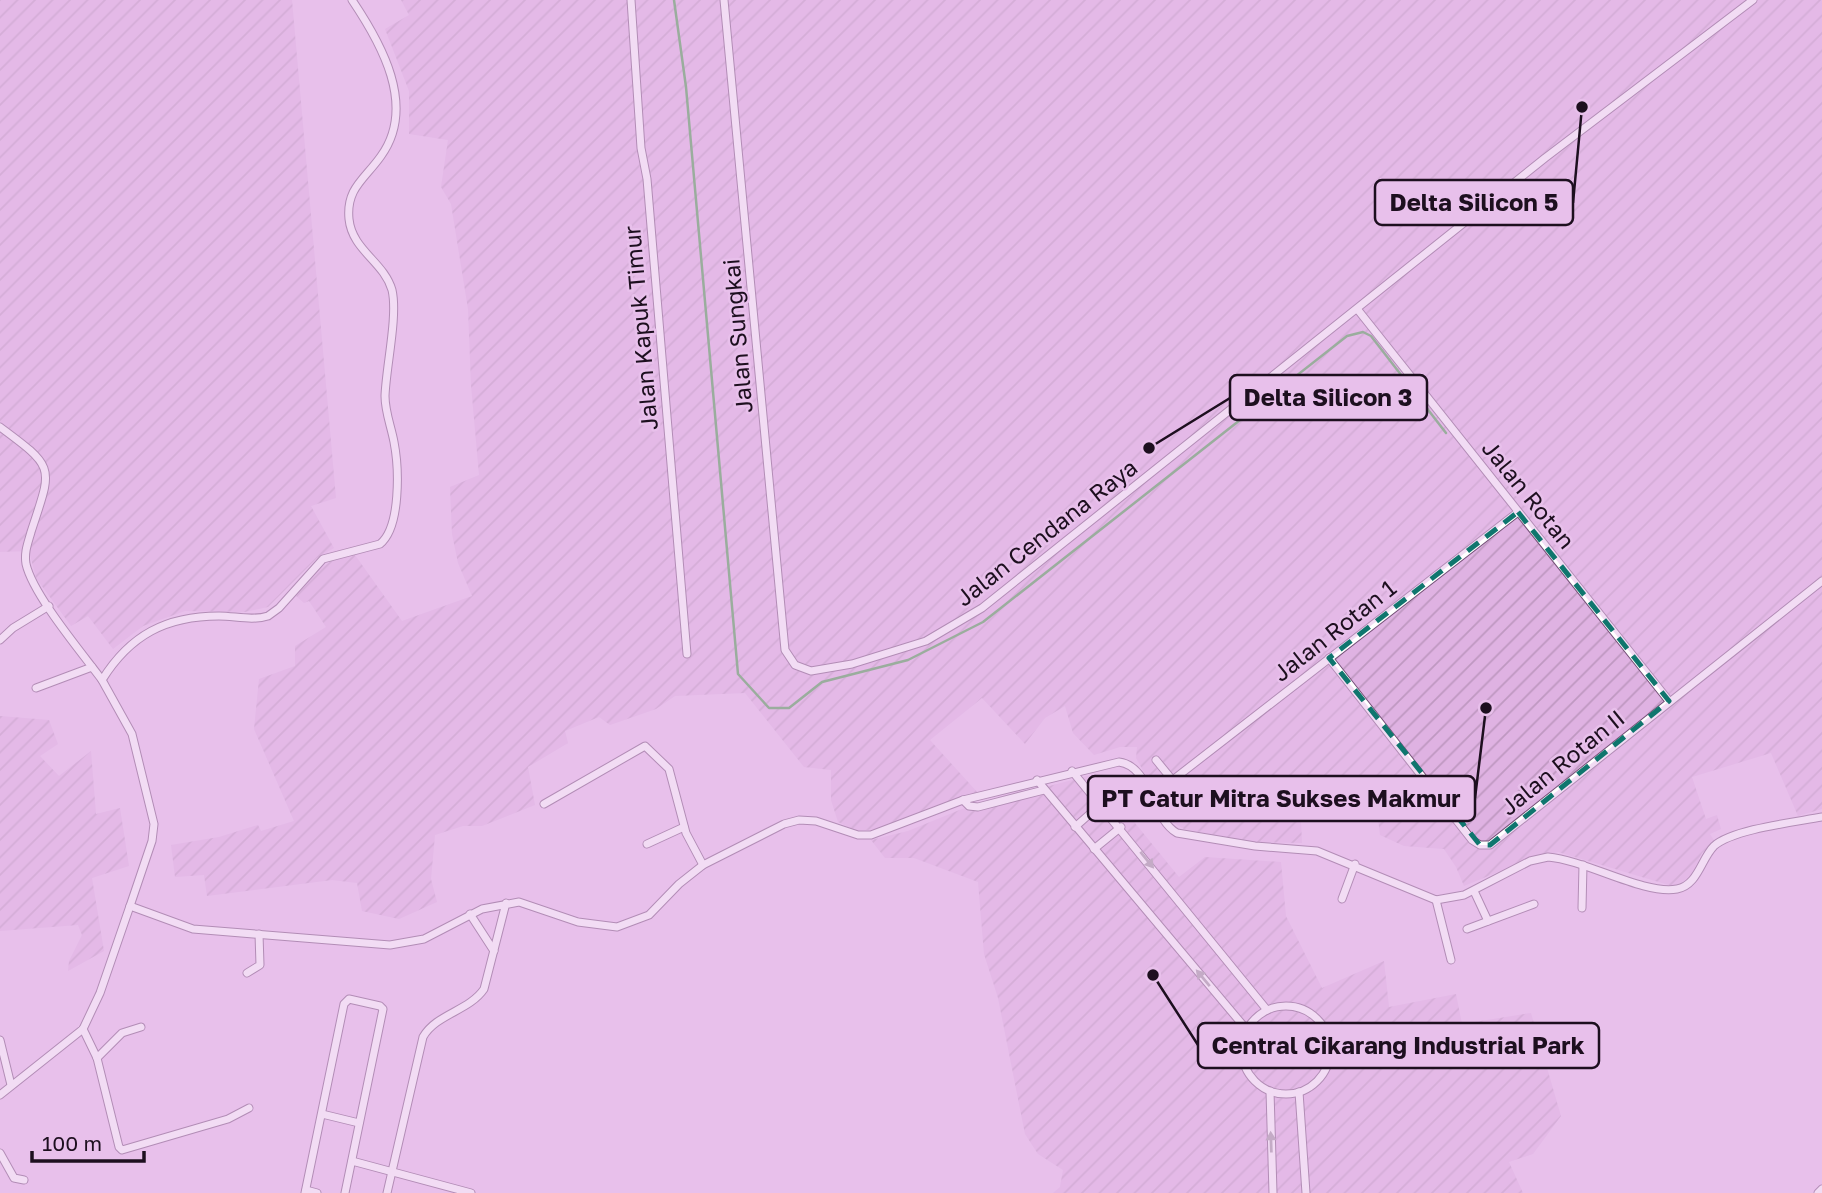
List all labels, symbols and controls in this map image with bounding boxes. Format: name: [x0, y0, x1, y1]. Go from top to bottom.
callout: Delta Silicon 5: [1375, 180, 1573, 225]
text: Delta Silicon 5: [1389, 187, 1559, 216]
street label: Jalan Kapuk Timur: [617, 225, 663, 431]
street label: Jalan Sungkai: [716, 258, 758, 414]
callout: Delta Silicon 3: [1230, 375, 1427, 420]
text: Delta Silicon 3: [1243, 382, 1413, 411]
street label: Jalan Rotan: [1477, 434, 1581, 554]
street label: Jalan Cendana Raya: [950, 453, 1142, 611]
street label: Jalan Rotan 1: [1267, 573, 1401, 687]
street label: Jalan Rotan II: [1494, 703, 1630, 821]
callout: PT Catur Mitra Sukses Makmur: [1088, 776, 1475, 821]
text: PT Catur Mitra Sukses Makmur: [1101, 783, 1461, 812]
one-way arrow: [1140, 851, 1155, 869]
one-way arrow: [1195, 969, 1211, 987]
callout: Central Cikarang Industrial Park: [1198, 1023, 1599, 1068]
text: Central Cikarang Industrial Park: [1211, 1030, 1585, 1059]
scale bar: [32, 1120, 144, 1164]
text: 100 m: [42, 1130, 102, 1156]
one-way arrow: [1266, 1131, 1277, 1153]

